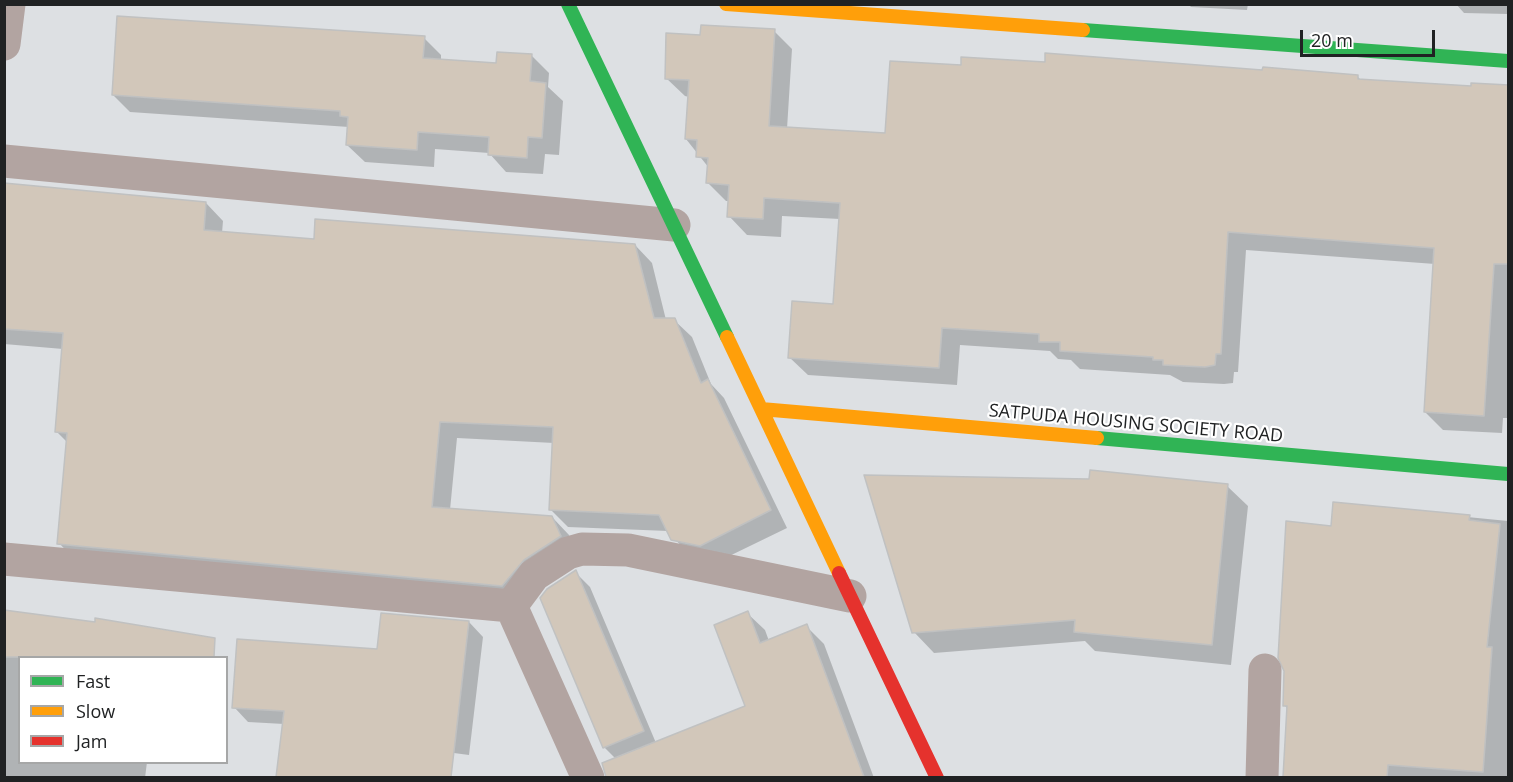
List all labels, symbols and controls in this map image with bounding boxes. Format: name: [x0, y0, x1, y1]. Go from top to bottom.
scale bar: [1303, 18, 1438, 56]
text: 20 m: [1311, 28, 1353, 52]
street label: SATPUDA HOUSING SOCIETY ROAD: [988, 400, 1284, 448]
legend: [18, 656, 228, 764]
text: Fast: [76, 669, 110, 693]
text: Slow: [76, 699, 115, 723]
text: Jam: [76, 729, 108, 753]

